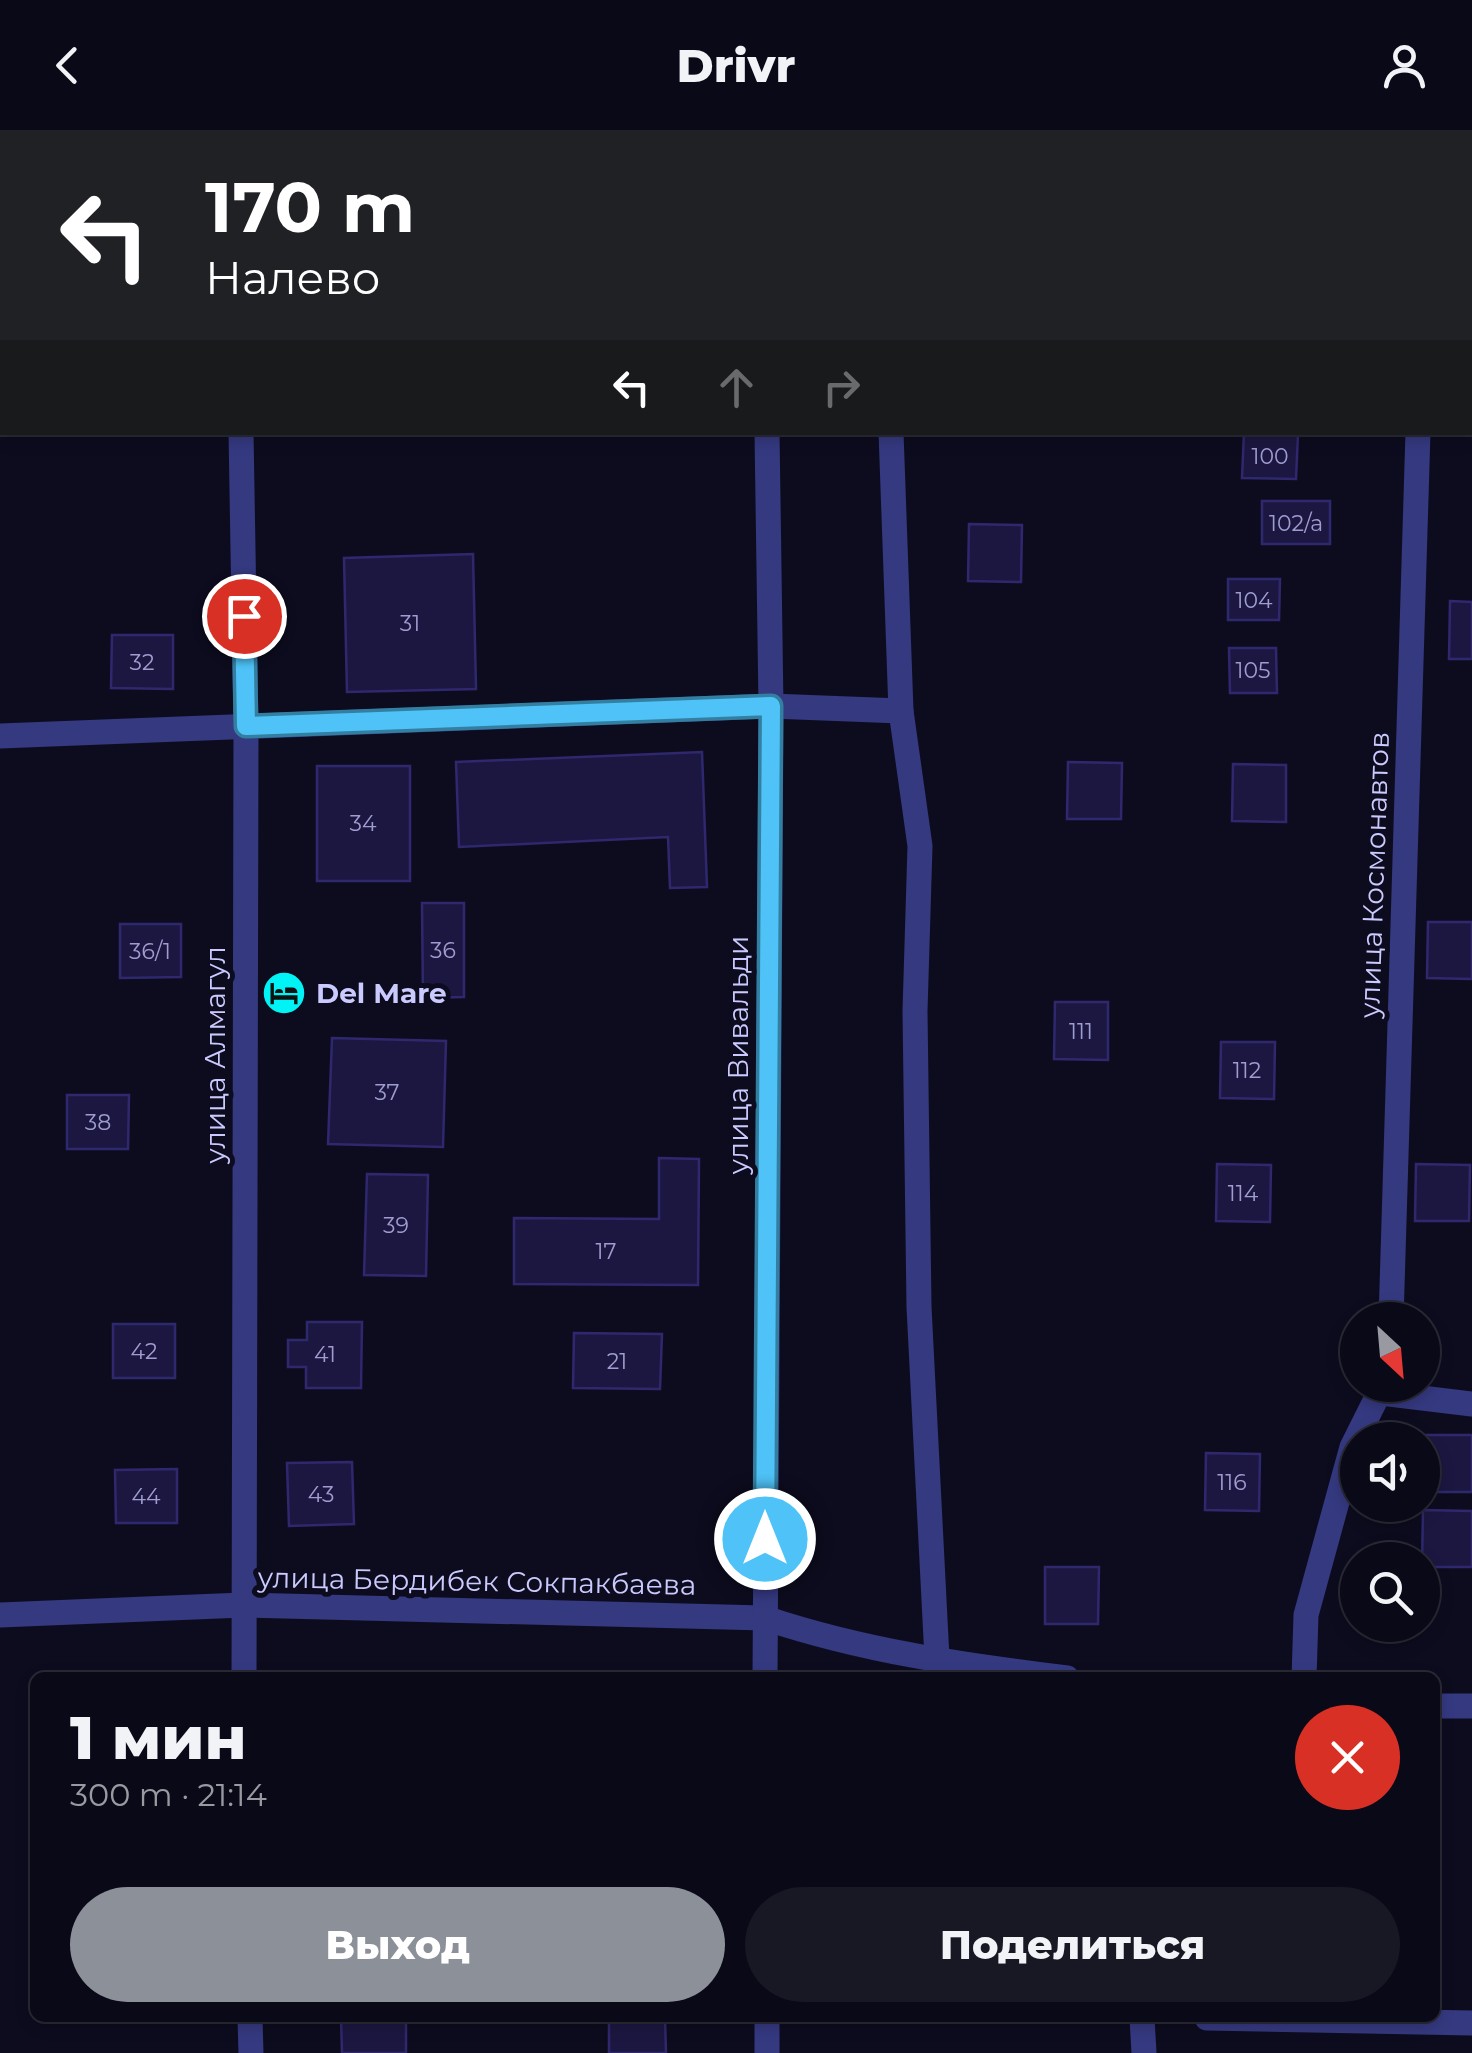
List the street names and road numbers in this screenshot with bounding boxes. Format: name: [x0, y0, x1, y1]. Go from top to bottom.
street label: улица Космонавтов: [1352, 731, 1396, 1020]
street label: улица Вивальди: [721, 936, 755, 1175]
street label: улица Алмагул: [198, 946, 232, 1165]
street label: улица Бердибек Сокпакбаева: [256, 1560, 697, 1602]

